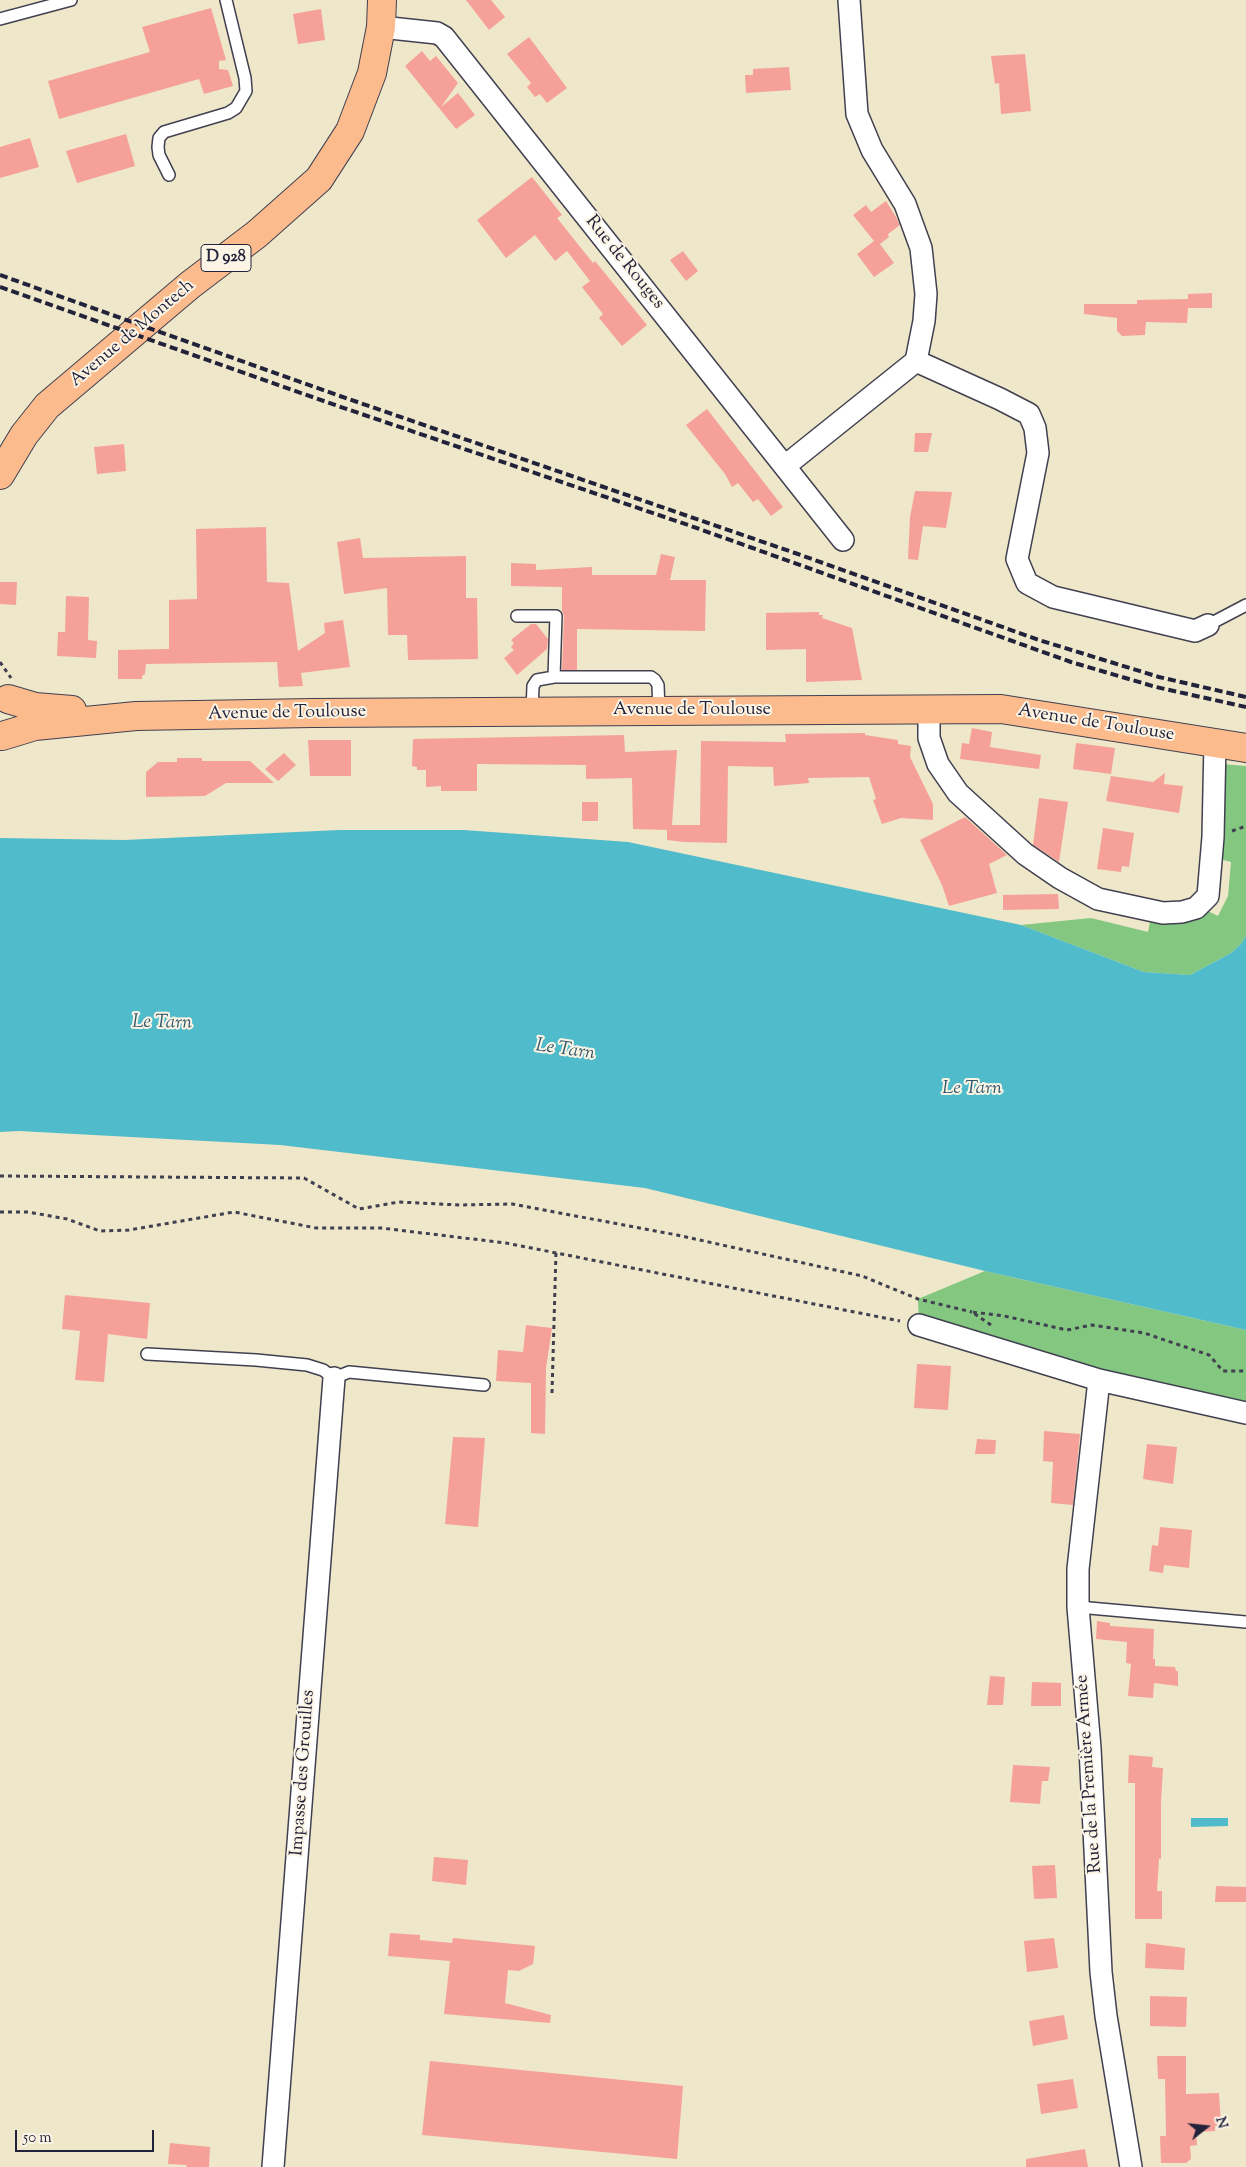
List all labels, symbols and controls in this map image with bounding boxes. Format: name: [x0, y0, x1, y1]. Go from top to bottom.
street label: Rue de Rouges: [580, 212, 668, 314]
road number: D 928: [201, 244, 251, 272]
street label: Avenue de Montech: [66, 276, 200, 392]
street label: Avenue de Toulouse: [613, 700, 771, 722]
street label: Avenue de Toulouse: [1016, 701, 1176, 747]
street label: Avenue de Toulouse: [208, 702, 366, 726]
water label: Le Tarn: [132, 1012, 192, 1036]
water label: Le Tarn: [534, 1036, 596, 1066]
water label: Le Tarn: [942, 1079, 1002, 1101]
street label: Rue de la Première Armée: [1072, 1674, 1108, 1874]
street label: Impasse des Grouilles: [287, 1689, 321, 1857]
north arrow: [1181, 2102, 1231, 2152]
text: N: [1209, 2115, 1232, 2131]
scale bar: [18, 2120, 156, 2152]
text: 50 m: [23, 2128, 52, 2149]

